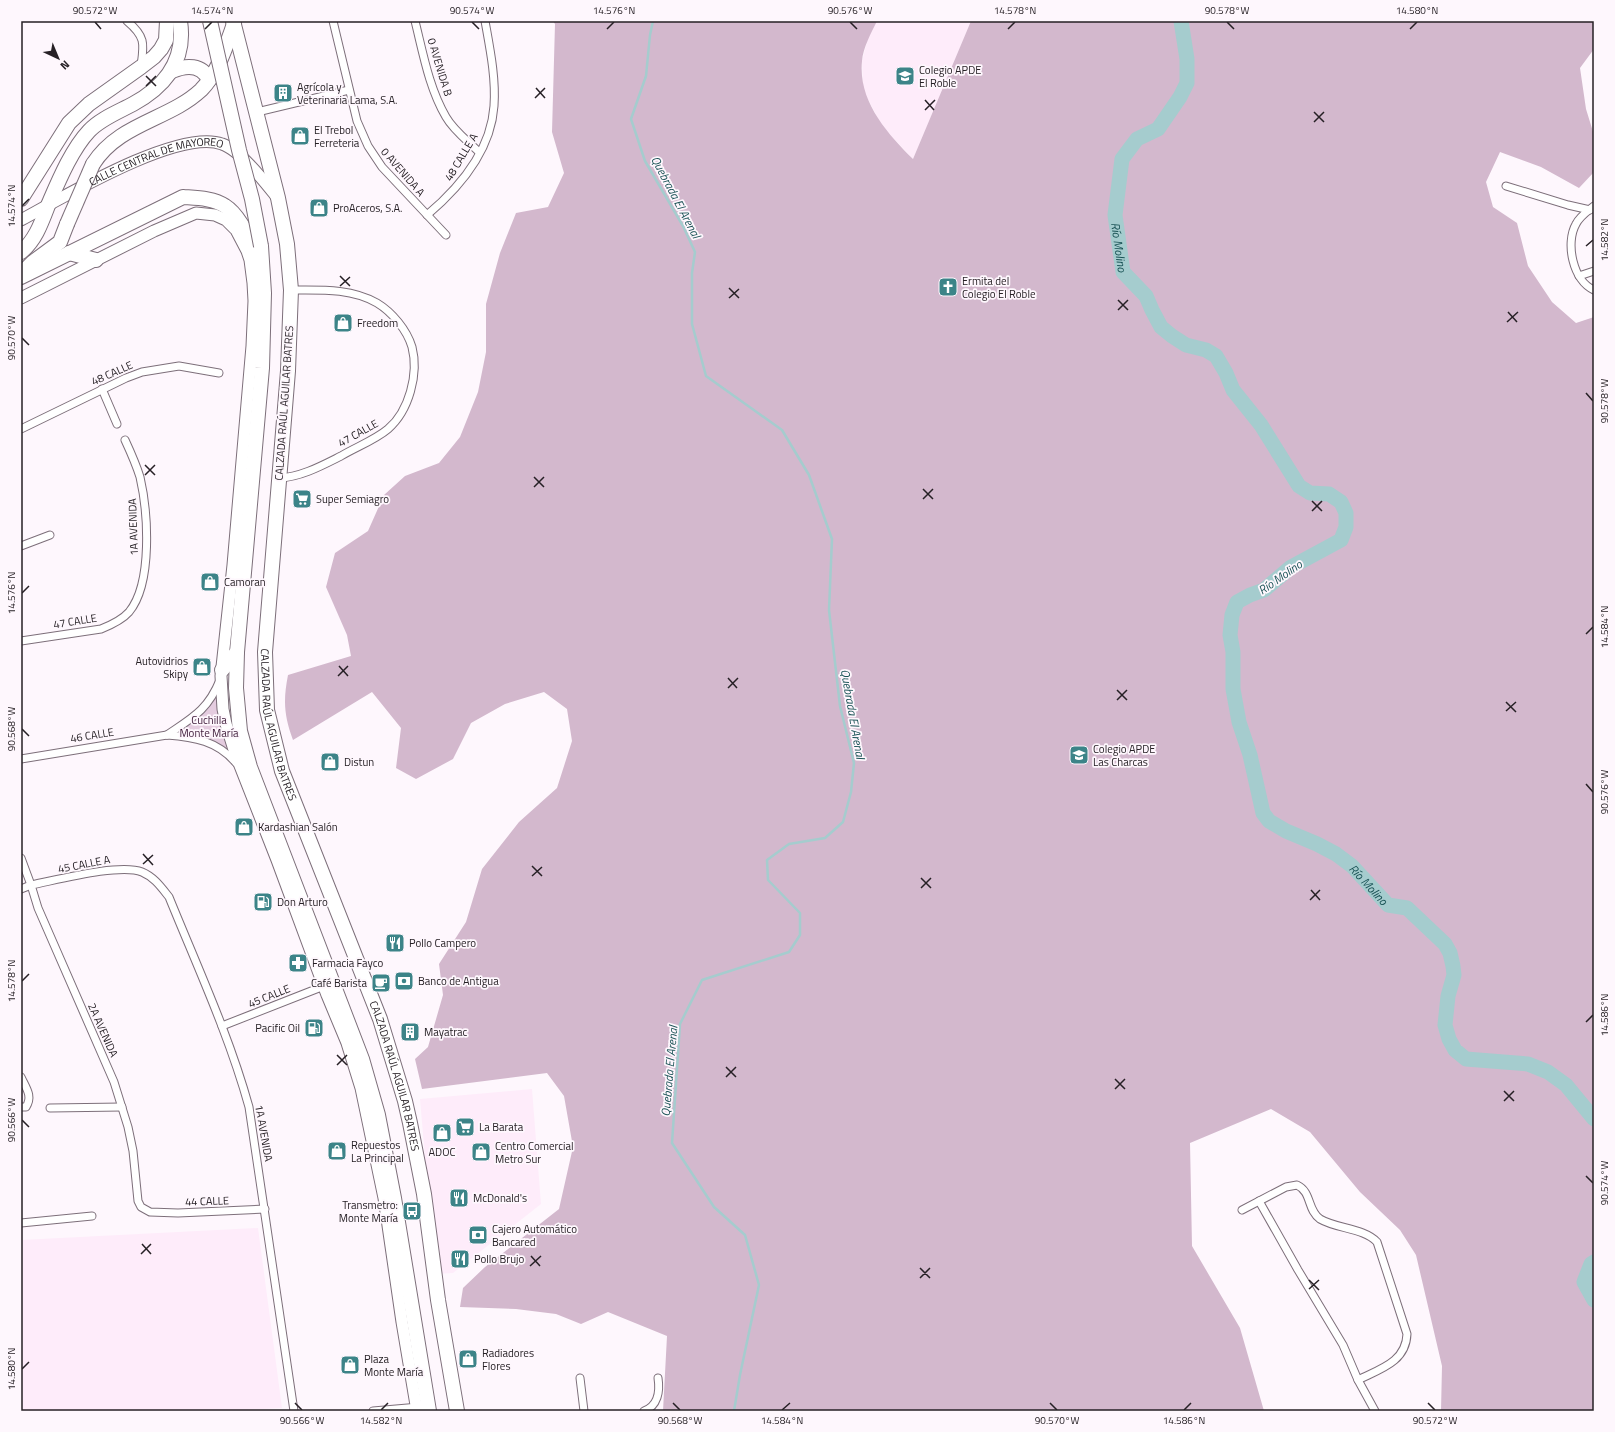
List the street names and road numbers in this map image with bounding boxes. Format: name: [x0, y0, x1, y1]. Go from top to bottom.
street label: 0 AVENIDA B: [424, 36, 457, 98]
street label: 48 CALLE A: [441, 130, 482, 184]
street label: CALLE CENTRAL DE MAYOREO: [86, 134, 226, 190]
street label: 0 AVENIDA A: [377, 144, 429, 200]
street label: CALZADA RAÚL AGUILAR BATRES: [271, 325, 297, 481]
street label: 48 CALLE: [89, 357, 135, 389]
street label: 47 CALLE: [335, 415, 381, 451]
street label: 1A AVENIDA: [124, 498, 142, 556]
street label: 47 CALLE: [52, 610, 98, 632]
street label: CALZADA RAÚL AGUILAR BATRES: [257, 648, 301, 803]
street label: 46 CALLE: [69, 724, 115, 746]
street label: 45 CALLE A: [57, 851, 112, 877]
street label: 45 CALLE: [246, 980, 292, 1012]
street label: CALZADA RAÚL AGUILAR BATRES: [366, 998, 423, 1152]
street label: 2A AVENIDA: [84, 1000, 122, 1060]
street label: 1A AVENIDA: [251, 1103, 277, 1163]
street label: 44 CALLE: [185, 1192, 229, 1210]

